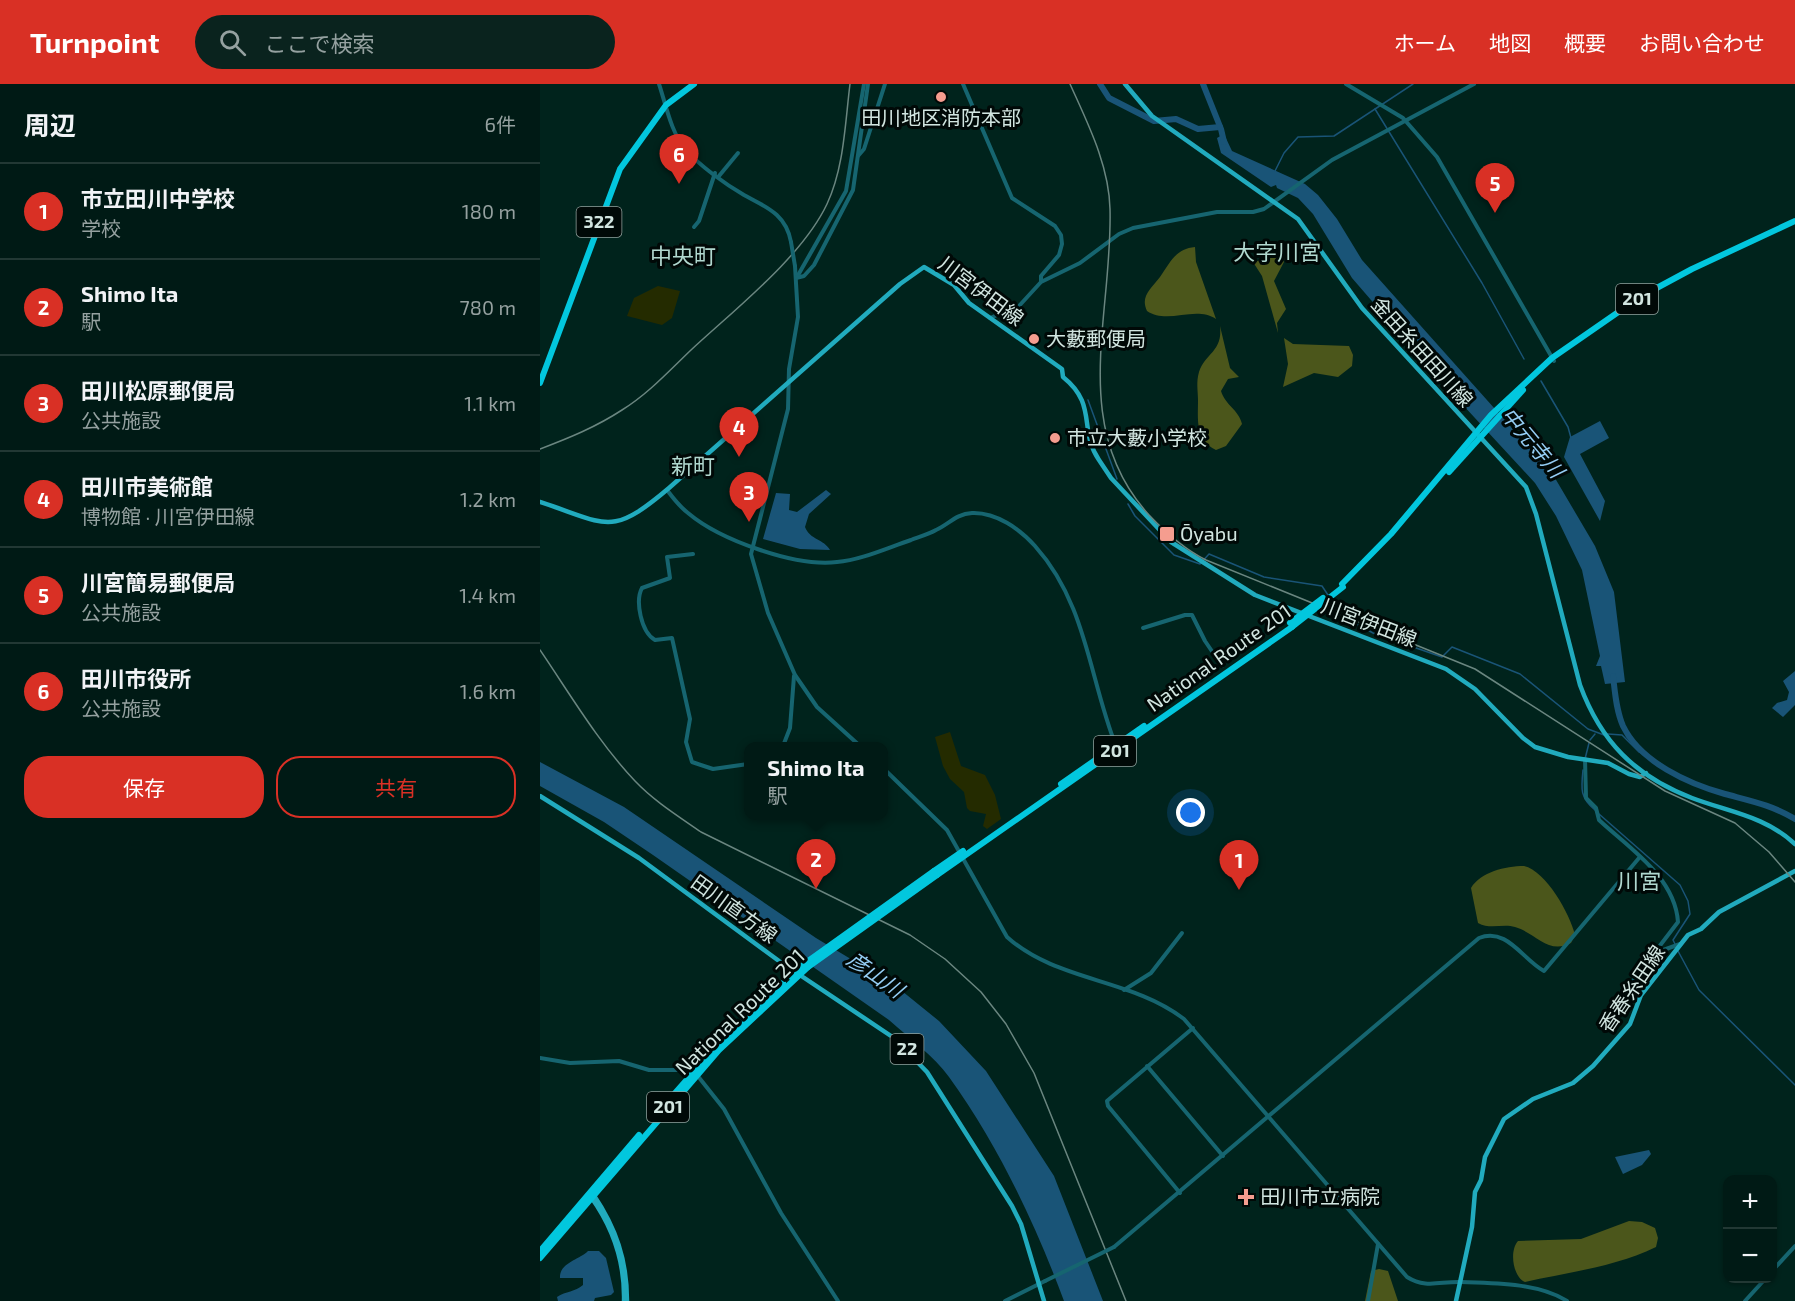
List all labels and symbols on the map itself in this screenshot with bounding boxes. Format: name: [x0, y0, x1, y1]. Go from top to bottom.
marker: 田川地区消防本部: [934, 90, 948, 104]
place label: 田川地区消防本部: [861, 105, 1021, 129]
pin: 6: [660, 135, 698, 184]
pin: 5: [1476, 164, 1514, 213]
road number: 322: [576, 207, 622, 237]
district label: 大字川宮: [1233, 238, 1321, 264]
district label: 中央町: [650, 242, 716, 268]
street label: 川宮伊田線: [934, 251, 1029, 330]
road number: 201: [1616, 284, 1658, 314]
street label: 金田糸田田川線: [1367, 291, 1479, 411]
place label: 大藪郵便局: [1046, 326, 1146, 350]
marker: 大藪郵便局: [1027, 332, 1041, 346]
water label: 中元寺川: [1497, 402, 1571, 484]
pin: 4: [720, 408, 758, 457]
place label: 市立大藪小学校: [1067, 425, 1207, 449]
marker: 市立大藪小学校: [1048, 431, 1062, 445]
district label: 新町: [671, 452, 715, 478]
pin: 3: [730, 472, 768, 522]
place label: Ōyabu: [1180, 521, 1238, 545]
marker: Ōyabu: [1158, 525, 1176, 543]
street label: 川宮伊田線: [1318, 593, 1420, 651]
street label: National Route 201: [1142, 598, 1295, 716]
road number: 201: [1094, 736, 1136, 766]
your location: [1176, 798, 1205, 827]
pin: 2: [796, 840, 836, 889]
pin: 1: [1220, 840, 1258, 890]
district label: 川宮: [1617, 867, 1661, 893]
street label: 田川直方線: [687, 869, 782, 947]
street label: 香春糸田線: [1593, 940, 1669, 1037]
street label: National Route 201: [670, 943, 809, 1079]
water label: 彦山川: [843, 945, 910, 1003]
road number: 22: [890, 1034, 924, 1064]
road number: 201: [647, 1092, 689, 1122]
place label: 田川市立病院: [1260, 1184, 1380, 1208]
marker: 田川市立病院: [1237, 1188, 1255, 1206]

